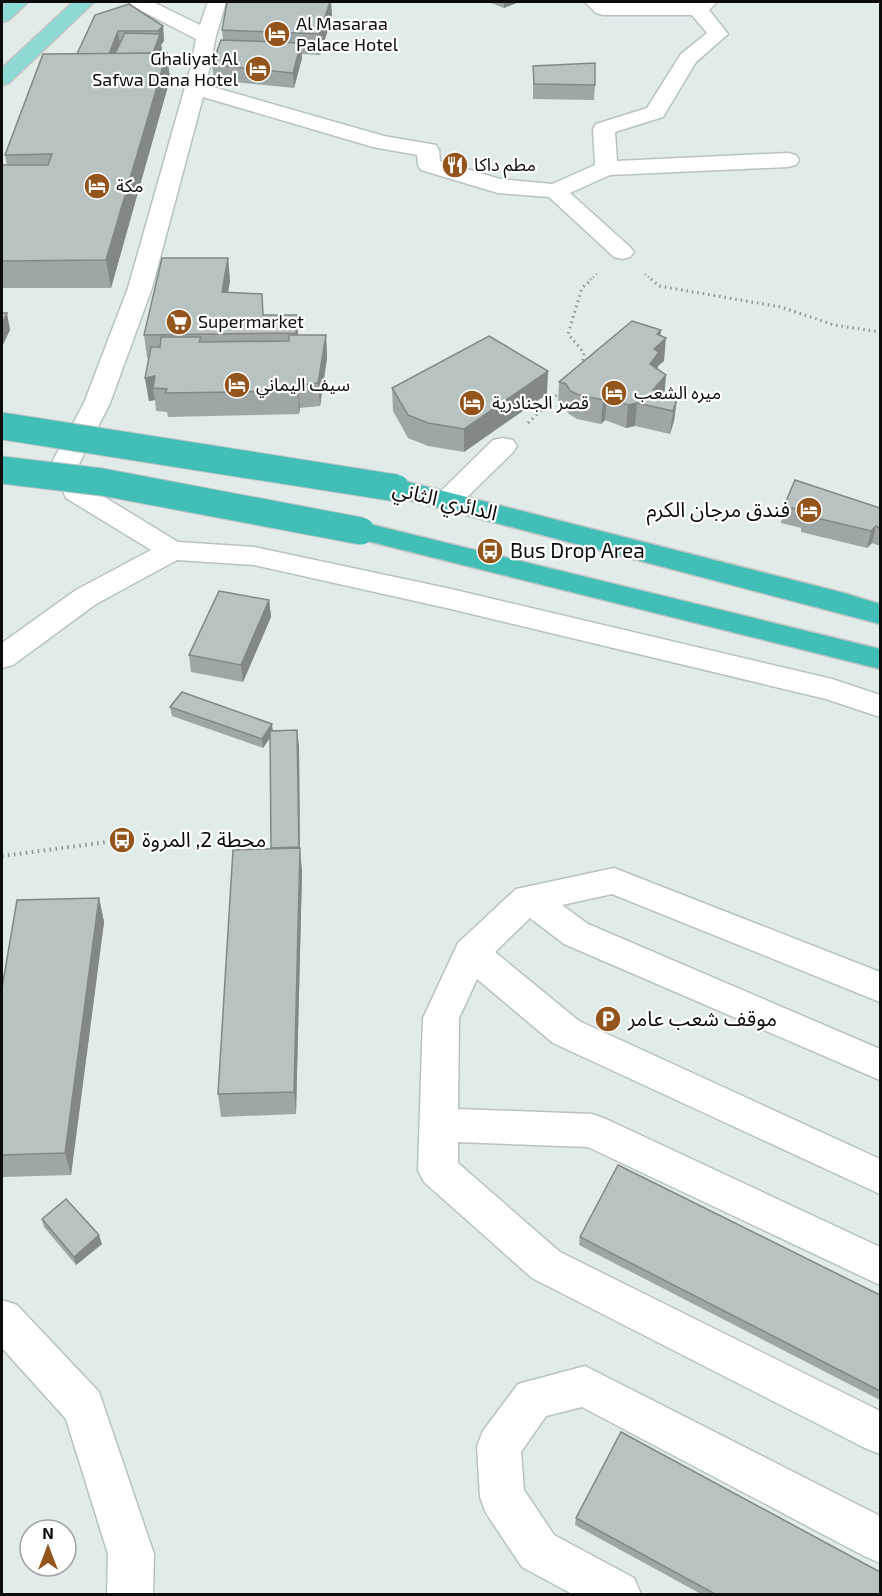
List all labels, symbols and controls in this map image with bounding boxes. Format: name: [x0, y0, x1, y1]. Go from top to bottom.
place label: Al Masaraa Palace Hotel: [296, 12, 399, 55]
hotel icon: Al Masaraa Palace Hotel: [262, 19, 292, 49]
place label: Ghaliyat Al Safwa Dana Hotel: [92, 47, 239, 90]
hotel icon: Ghaliyat Al Safwa Dana Hotel: [243, 54, 273, 84]
restaurant icon: مطم داكا: [440, 150, 470, 180]
place label: مطم داكا: [474, 153, 536, 178]
hotel icon: مكة: [82, 171, 112, 201]
place label: مكة: [116, 174, 143, 196]
supermarket icon: Supermarket: [164, 307, 194, 337]
place label: Supermarket: [198, 310, 304, 332]
hotel icon: سيف اليماني: [222, 370, 252, 400]
place label: سيف اليماني: [256, 373, 350, 398]
hotel icon: ميره الشعب: [599, 378, 629, 408]
place label: ميره الشعب: [634, 381, 721, 404]
hotel icon: قصر الجنادرية: [457, 388, 487, 418]
place label: قصر الجنادرية: [492, 391, 589, 414]
street label: الدائري الثاني: [389, 475, 500, 529]
hotel icon: فندق مرجان الكرم: [794, 495, 824, 525]
place label: فندق مرجان الكرم: [646, 496, 790, 526]
bus stop icon: Bus Drop Area: [475, 536, 505, 566]
place label: Bus Drop Area: [510, 537, 645, 562]
bus stop icon: محطة 2, المروة: [107, 825, 137, 855]
place label: محطة 2, المروة: [142, 826, 266, 852]
parking icon: موقف شعب عامر: [593, 1004, 623, 1034]
place label: موقف شعب عامر: [627, 1005, 777, 1031]
north arrow: [18, 1518, 78, 1578]
text: N: [42, 1523, 54, 1542]

